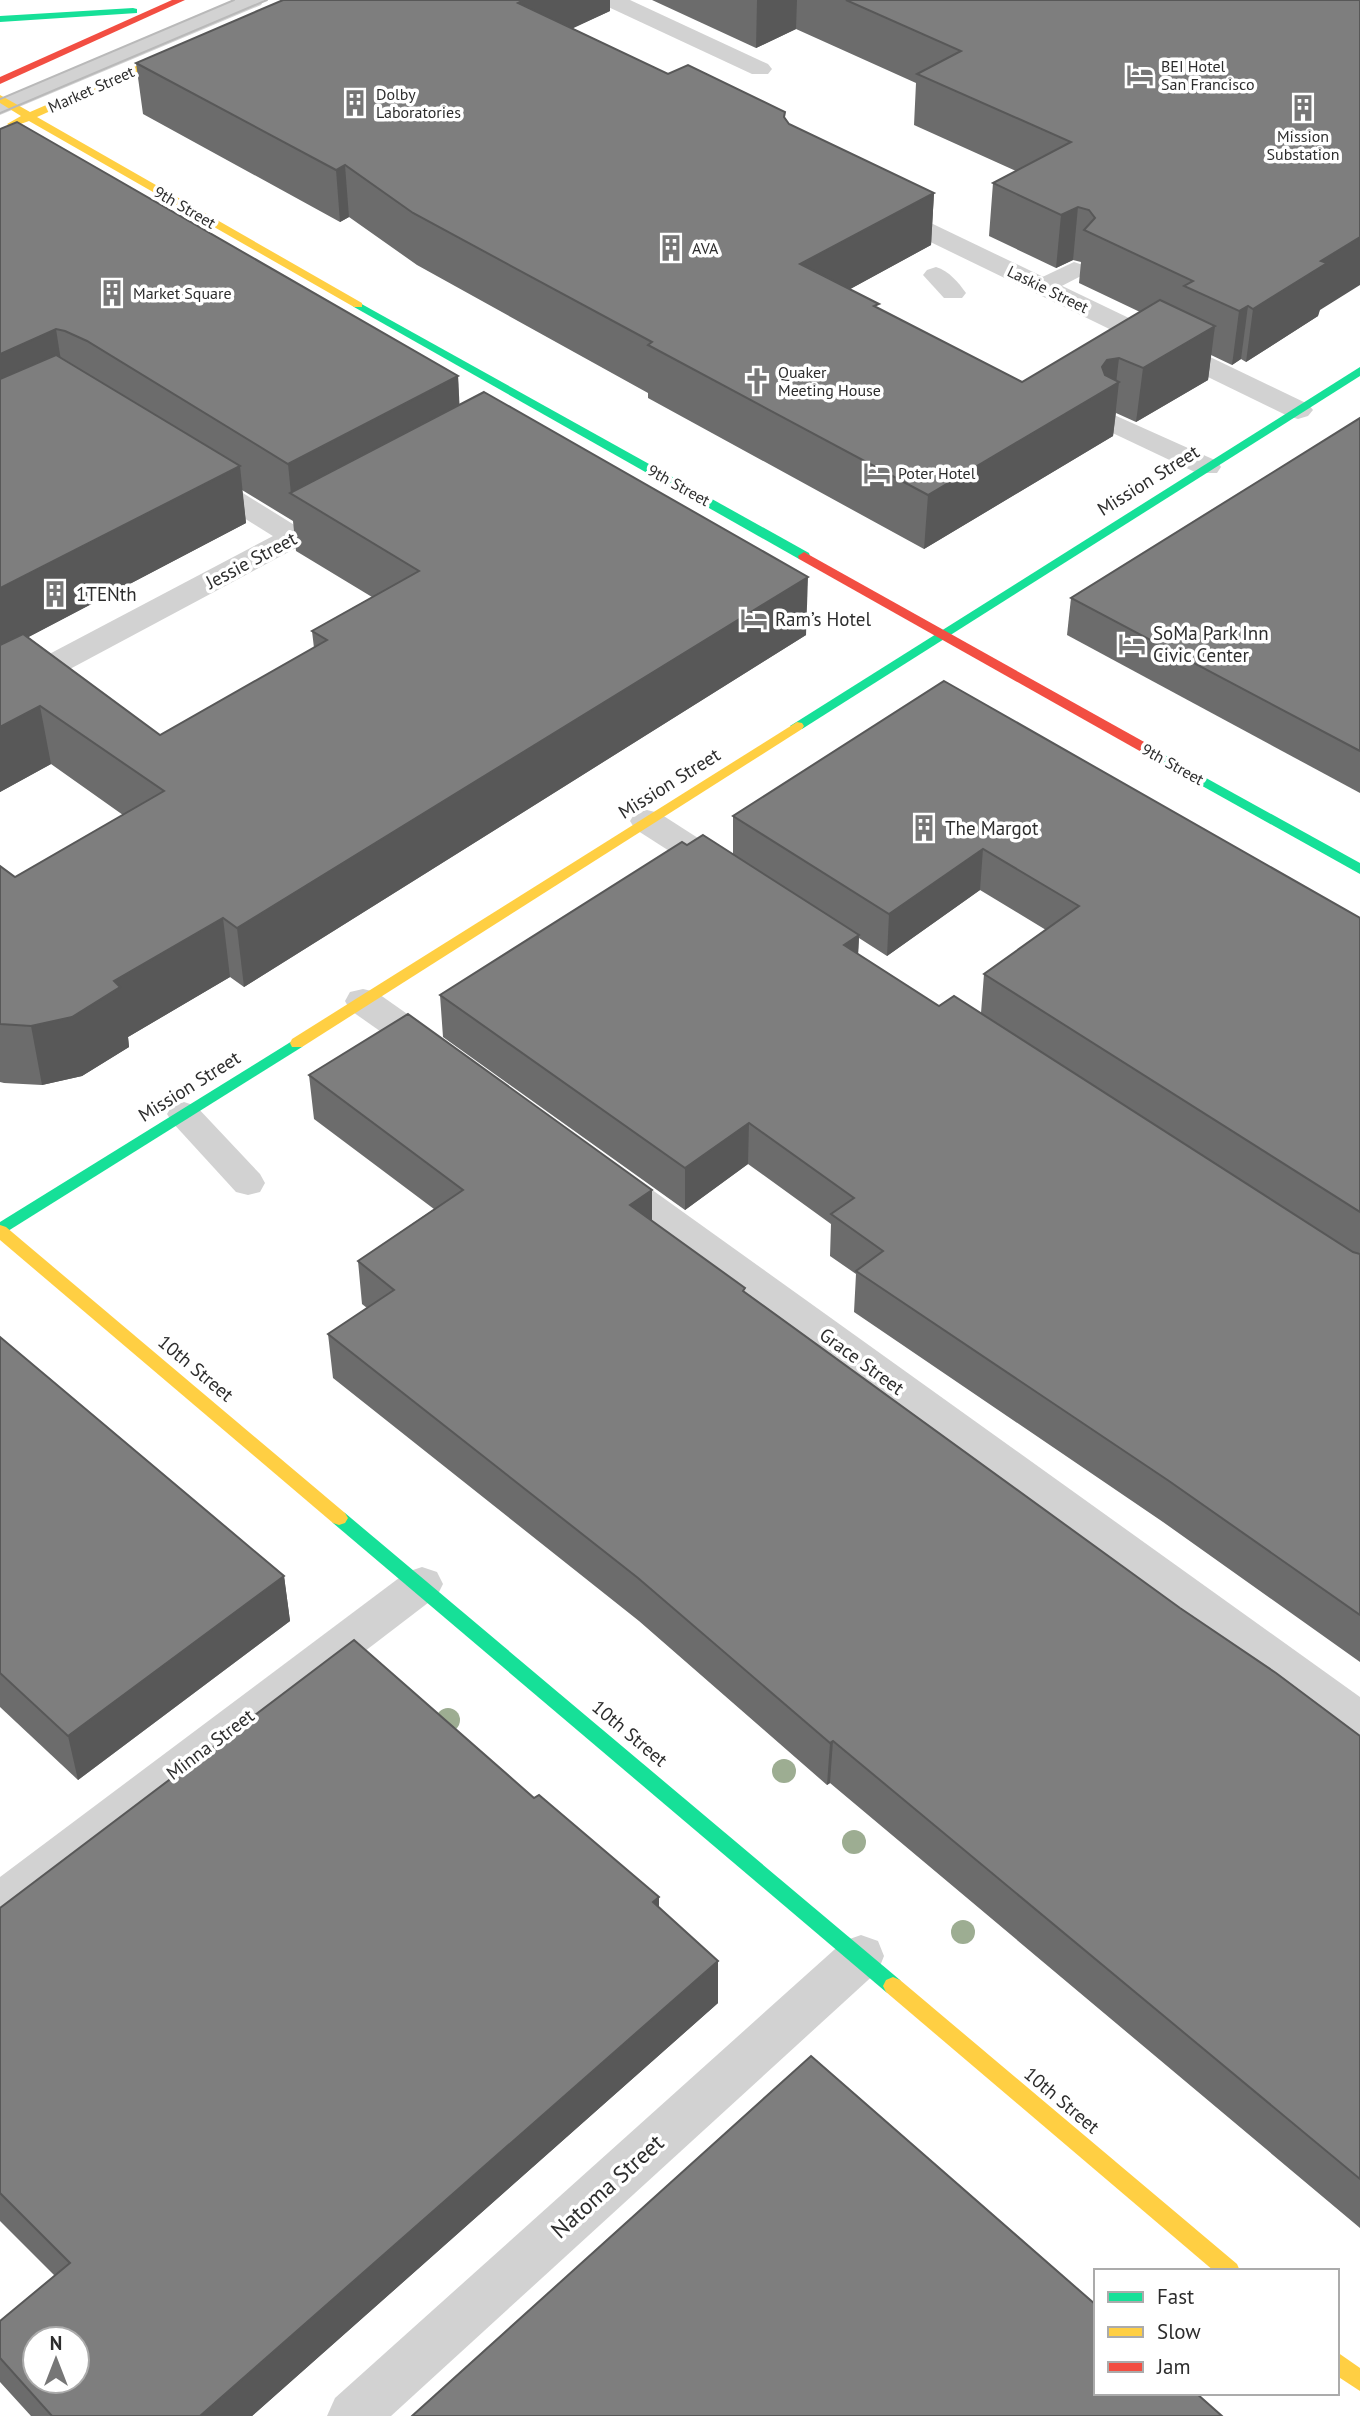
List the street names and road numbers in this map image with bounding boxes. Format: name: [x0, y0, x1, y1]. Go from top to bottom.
street label: Market Street: [45, 61, 138, 117]
street label: 9th Street: [151, 181, 220, 233]
street label: Laskie Street: [1004, 261, 1092, 317]
street label: Mission Street: [1093, 439, 1204, 521]
street label: 9th Street: [644, 460, 714, 511]
street label: Jessie Street: [201, 526, 301, 594]
street label: 9th Street: [1138, 739, 1208, 790]
street label: Mission Street: [614, 742, 725, 824]
street label: Mission Street: [134, 1045, 245, 1127]
street label: Grace Street: [815, 1322, 910, 1400]
street label: 10th Street: [153, 1330, 239, 1407]
street label: 10th Street: [587, 1695, 673, 1772]
street label: Minna Street: [161, 1703, 259, 1785]
street label: 10th Street: [1019, 2062, 1105, 2139]
street label: Natoma Street: [545, 2128, 670, 2244]

